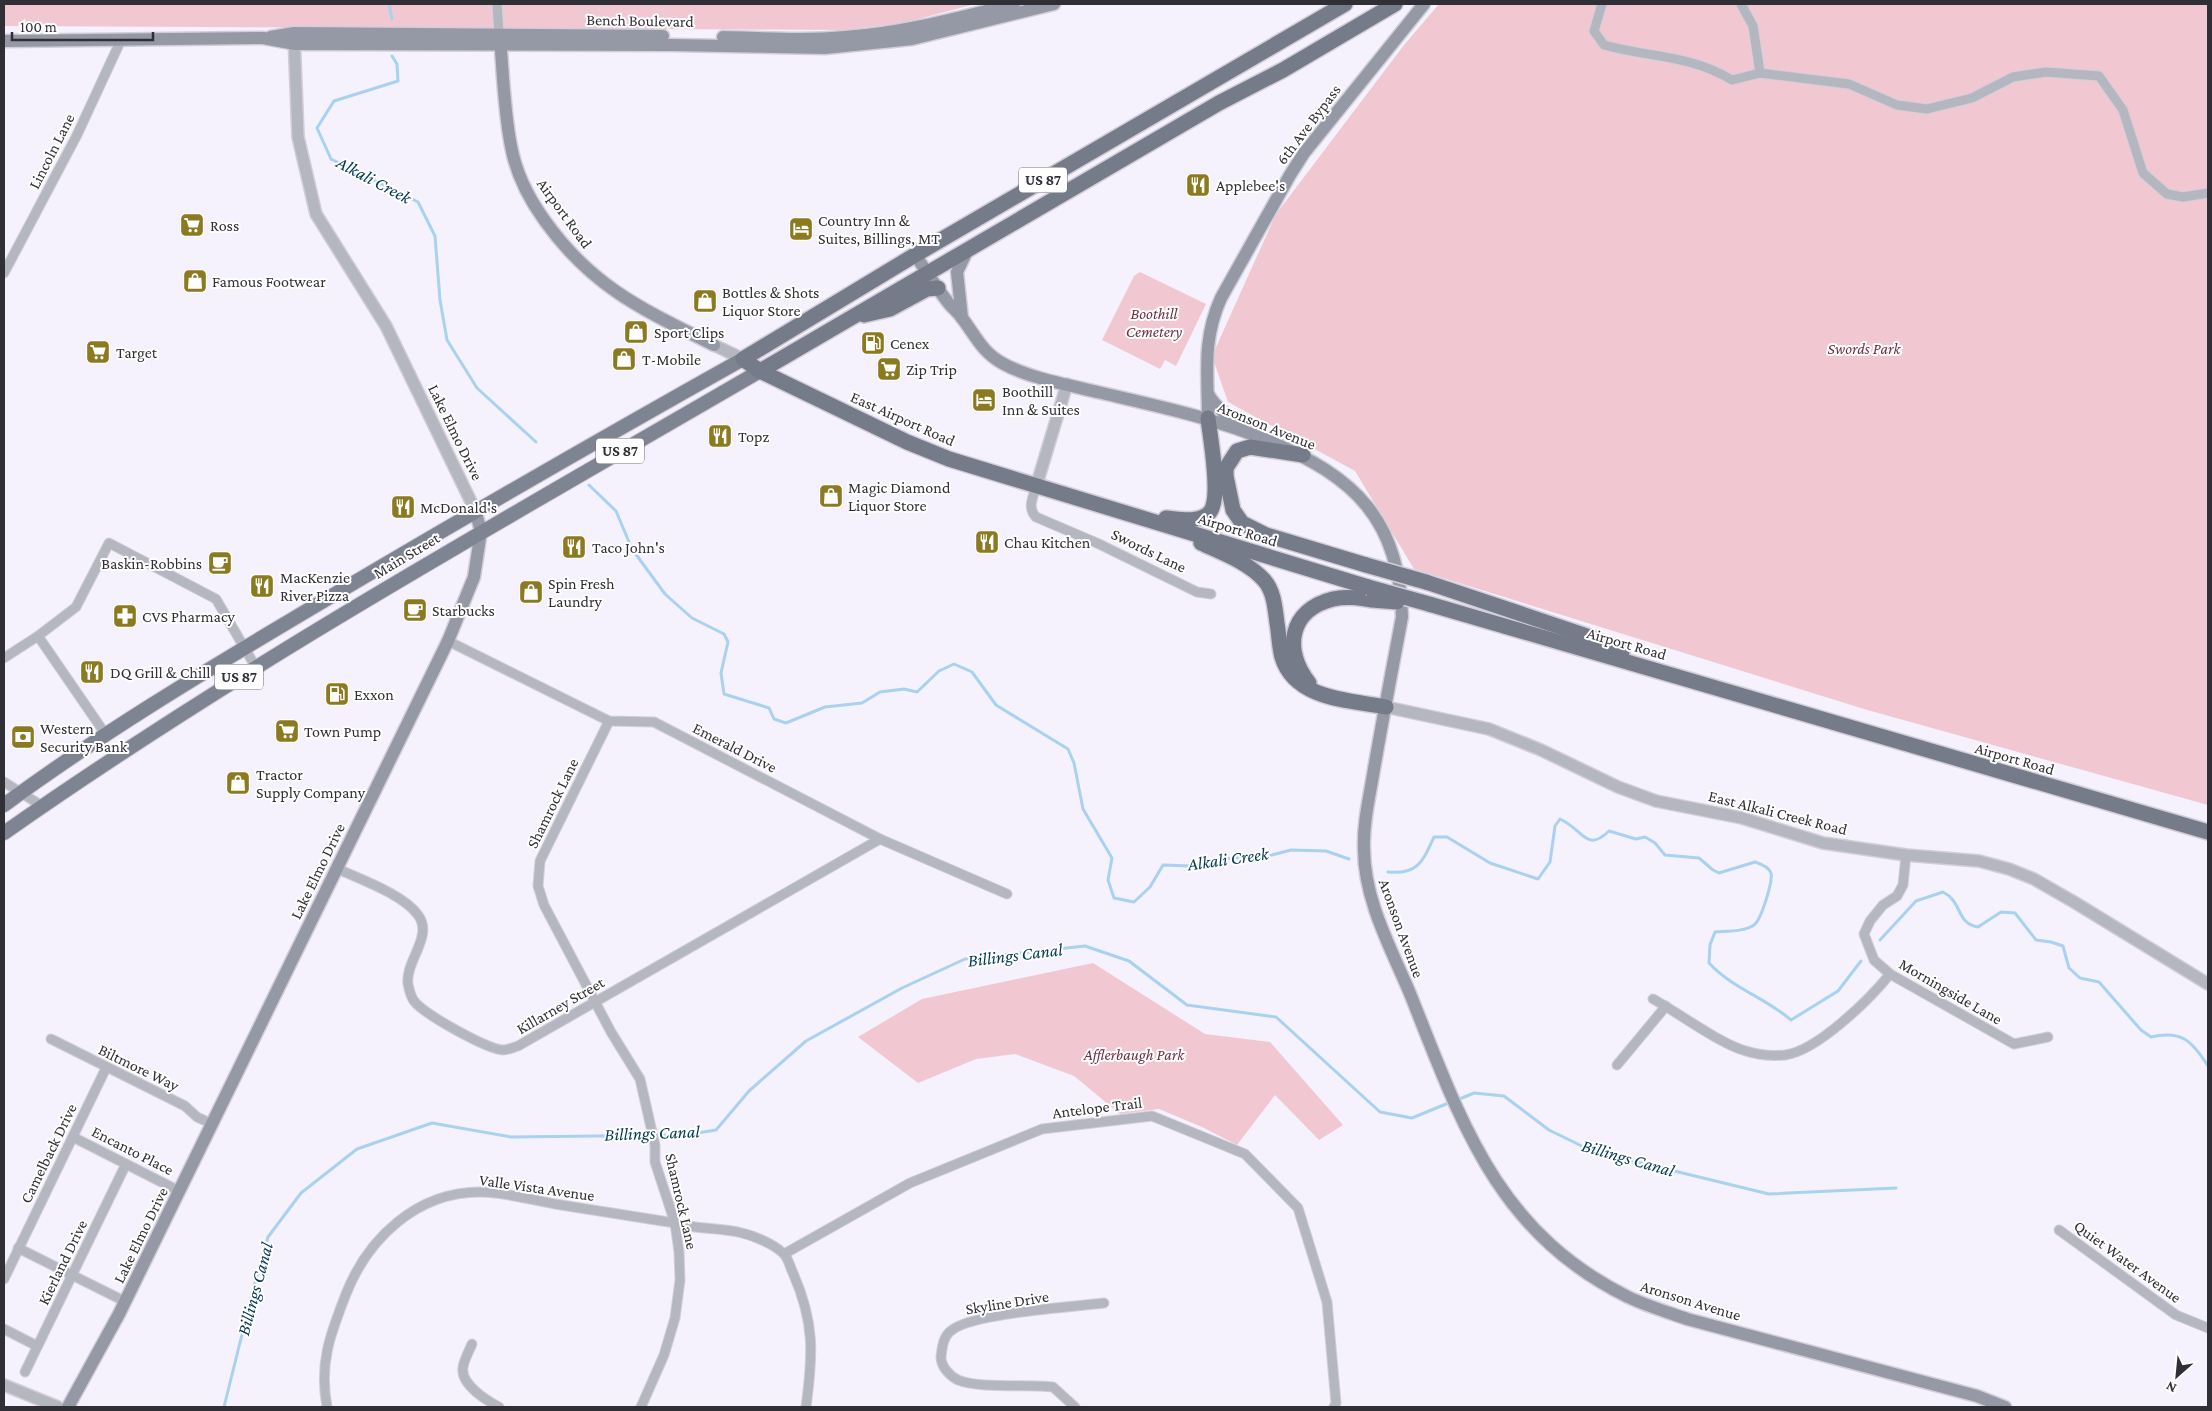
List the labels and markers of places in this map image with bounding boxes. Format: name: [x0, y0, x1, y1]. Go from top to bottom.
restaurant icon: Applebee's: [1185, 172, 1211, 198]
place label: Applebee's: [1216, 177, 1285, 195]
supermarket icon: Ross: [179, 212, 205, 238]
place label: Country Inn & Suites, Billings, MT: [818, 212, 940, 248]
hotel icon: Country Inn & Suites, Billings, MT: [788, 216, 814, 242]
place label: Ross: [210, 217, 239, 234]
shop icon: Famous Footwear: [182, 268, 208, 294]
place label: Famous Footwear: [212, 273, 326, 290]
place label: Bottles & Shots Liquor Store: [722, 284, 819, 320]
shop icon: Bottles & Shots Liquor Store: [692, 288, 718, 314]
shop icon: Sport Clips: [623, 319, 649, 345]
place label: Sport Clips: [654, 324, 724, 342]
fuel station icon: Cenex: [860, 330, 886, 356]
place label: Cenex: [890, 335, 930, 352]
supermarket icon: Target: [85, 339, 111, 365]
place label: Target: [116, 344, 158, 362]
shop icon: T-Mobile: [611, 346, 637, 372]
place label: T-Mobile: [642, 351, 701, 368]
supermarket icon: Zip Trip: [876, 356, 902, 382]
place label: Zip Trip: [906, 361, 957, 379]
place label: Boothill Inn & Suites: [1002, 383, 1080, 418]
hotel icon: Boothill Inn & Suites: [971, 387, 997, 413]
restaurant icon: Topz: [707, 423, 733, 449]
place label: Topz: [738, 428, 769, 446]
place label: Magic Diamond Liquor Store: [848, 479, 951, 515]
shop icon: Magic Diamond Liquor Store: [818, 483, 844, 509]
restaurant icon: McDonald's: [390, 494, 416, 520]
place label: McDonald's: [420, 499, 497, 516]
restaurant icon: Chau Kitchen: [974, 529, 1000, 555]
restaurant icon: Taco John's: [561, 534, 587, 560]
place label: Chau Kitchen: [1004, 534, 1091, 551]
place label: Taco John's: [592, 539, 665, 557]
cafe icon: Baskin-Robbins: [207, 550, 233, 576]
place label: Baskin-Robbins: [101, 555, 202, 572]
place label: MacKenzie River Pizza: [280, 569, 350, 604]
restaurant icon: MacKenzie River Pizza: [249, 573, 275, 599]
place label: Spin Fresh Laundry: [548, 575, 615, 611]
shop icon: Spin Fresh Laundry: [518, 579, 544, 605]
cafe icon: Starbucks: [402, 597, 428, 623]
place label: Starbucks: [432, 602, 495, 619]
pharmacy icon: CVS Pharmacy: [112, 603, 138, 629]
place label: CVS Pharmacy: [142, 608, 236, 626]
restaurant icon: DQ Grill & Chill: [79, 659, 105, 685]
place label: DQ Grill & Chill: [110, 664, 211, 681]
fuel station icon: Exxon: [324, 681, 350, 707]
place label: Exxon: [354, 686, 394, 703]
supermarket icon: Town Pump: [274, 718, 300, 744]
place label: Western Security Bank: [40, 720, 128, 756]
place label: Town Pump: [304, 723, 381, 741]
bank icon: Western Security Bank: [10, 724, 36, 750]
place label: Tractor Supply Company: [256, 766, 366, 802]
shop icon: Tractor Supply Company: [225, 770, 251, 796]

